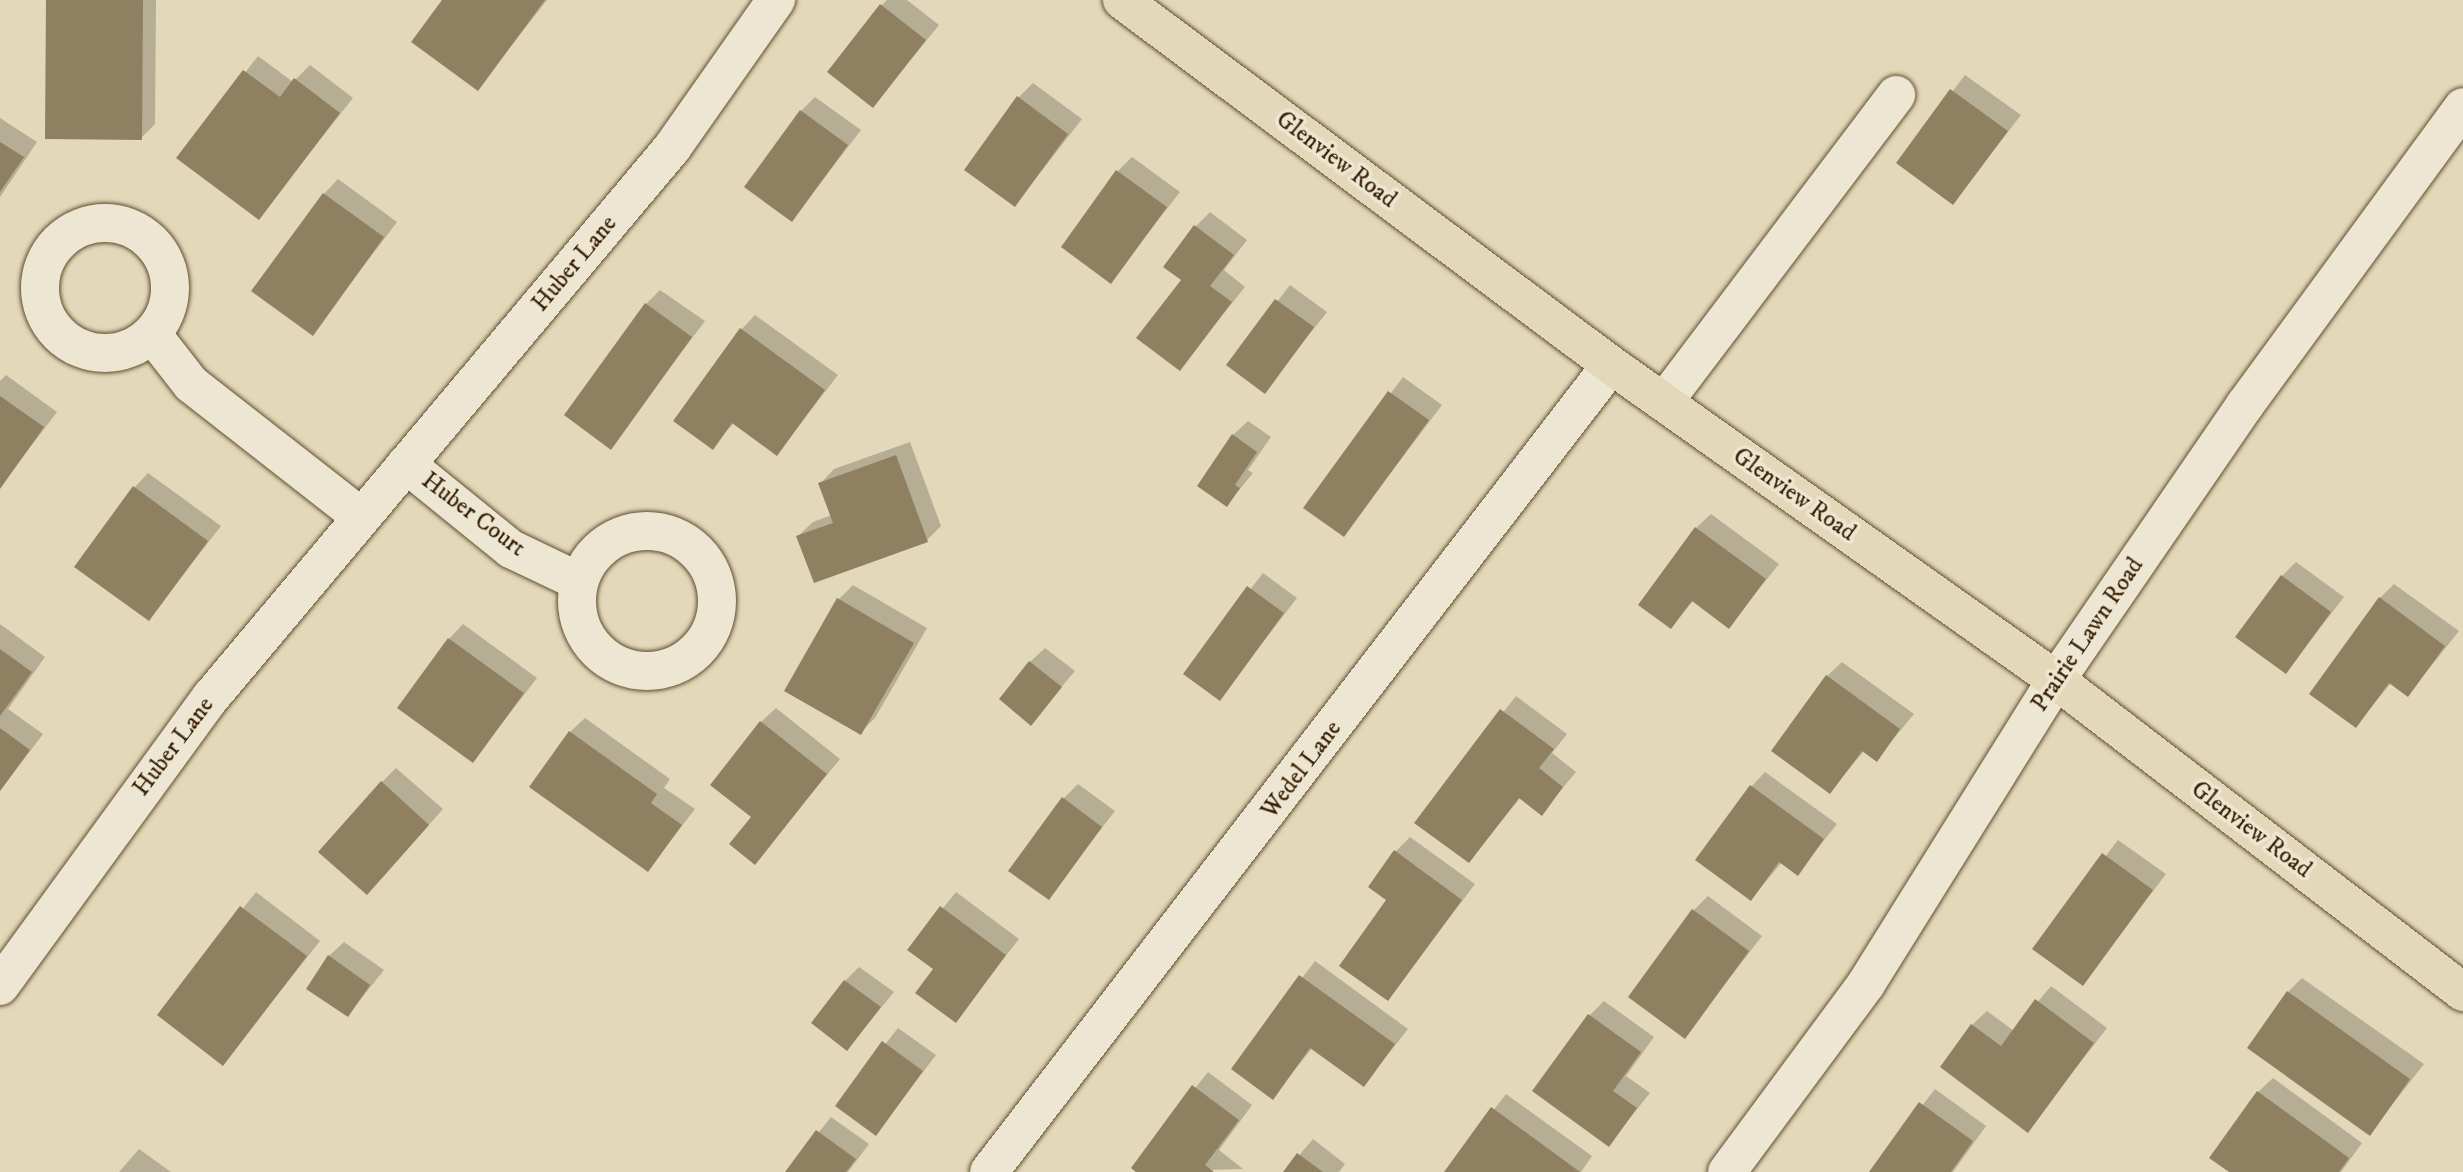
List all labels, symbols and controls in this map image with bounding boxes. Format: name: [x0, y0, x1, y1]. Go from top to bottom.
street label: Glenview Road: [1270, 105, 1402, 215]
street label: Huber Lane: [527, 210, 623, 318]
street label: Glenview Road: [1727, 442, 1861, 548]
street label: Huber Court: [415, 467, 531, 563]
street label: Prairie Lawn Road: [2026, 553, 2150, 717]
street label: Huber Lane: [127, 692, 221, 802]
street label: Wedel Lane: [1256, 715, 1348, 825]
street label: Glenview Road: [2185, 775, 2317, 885]

